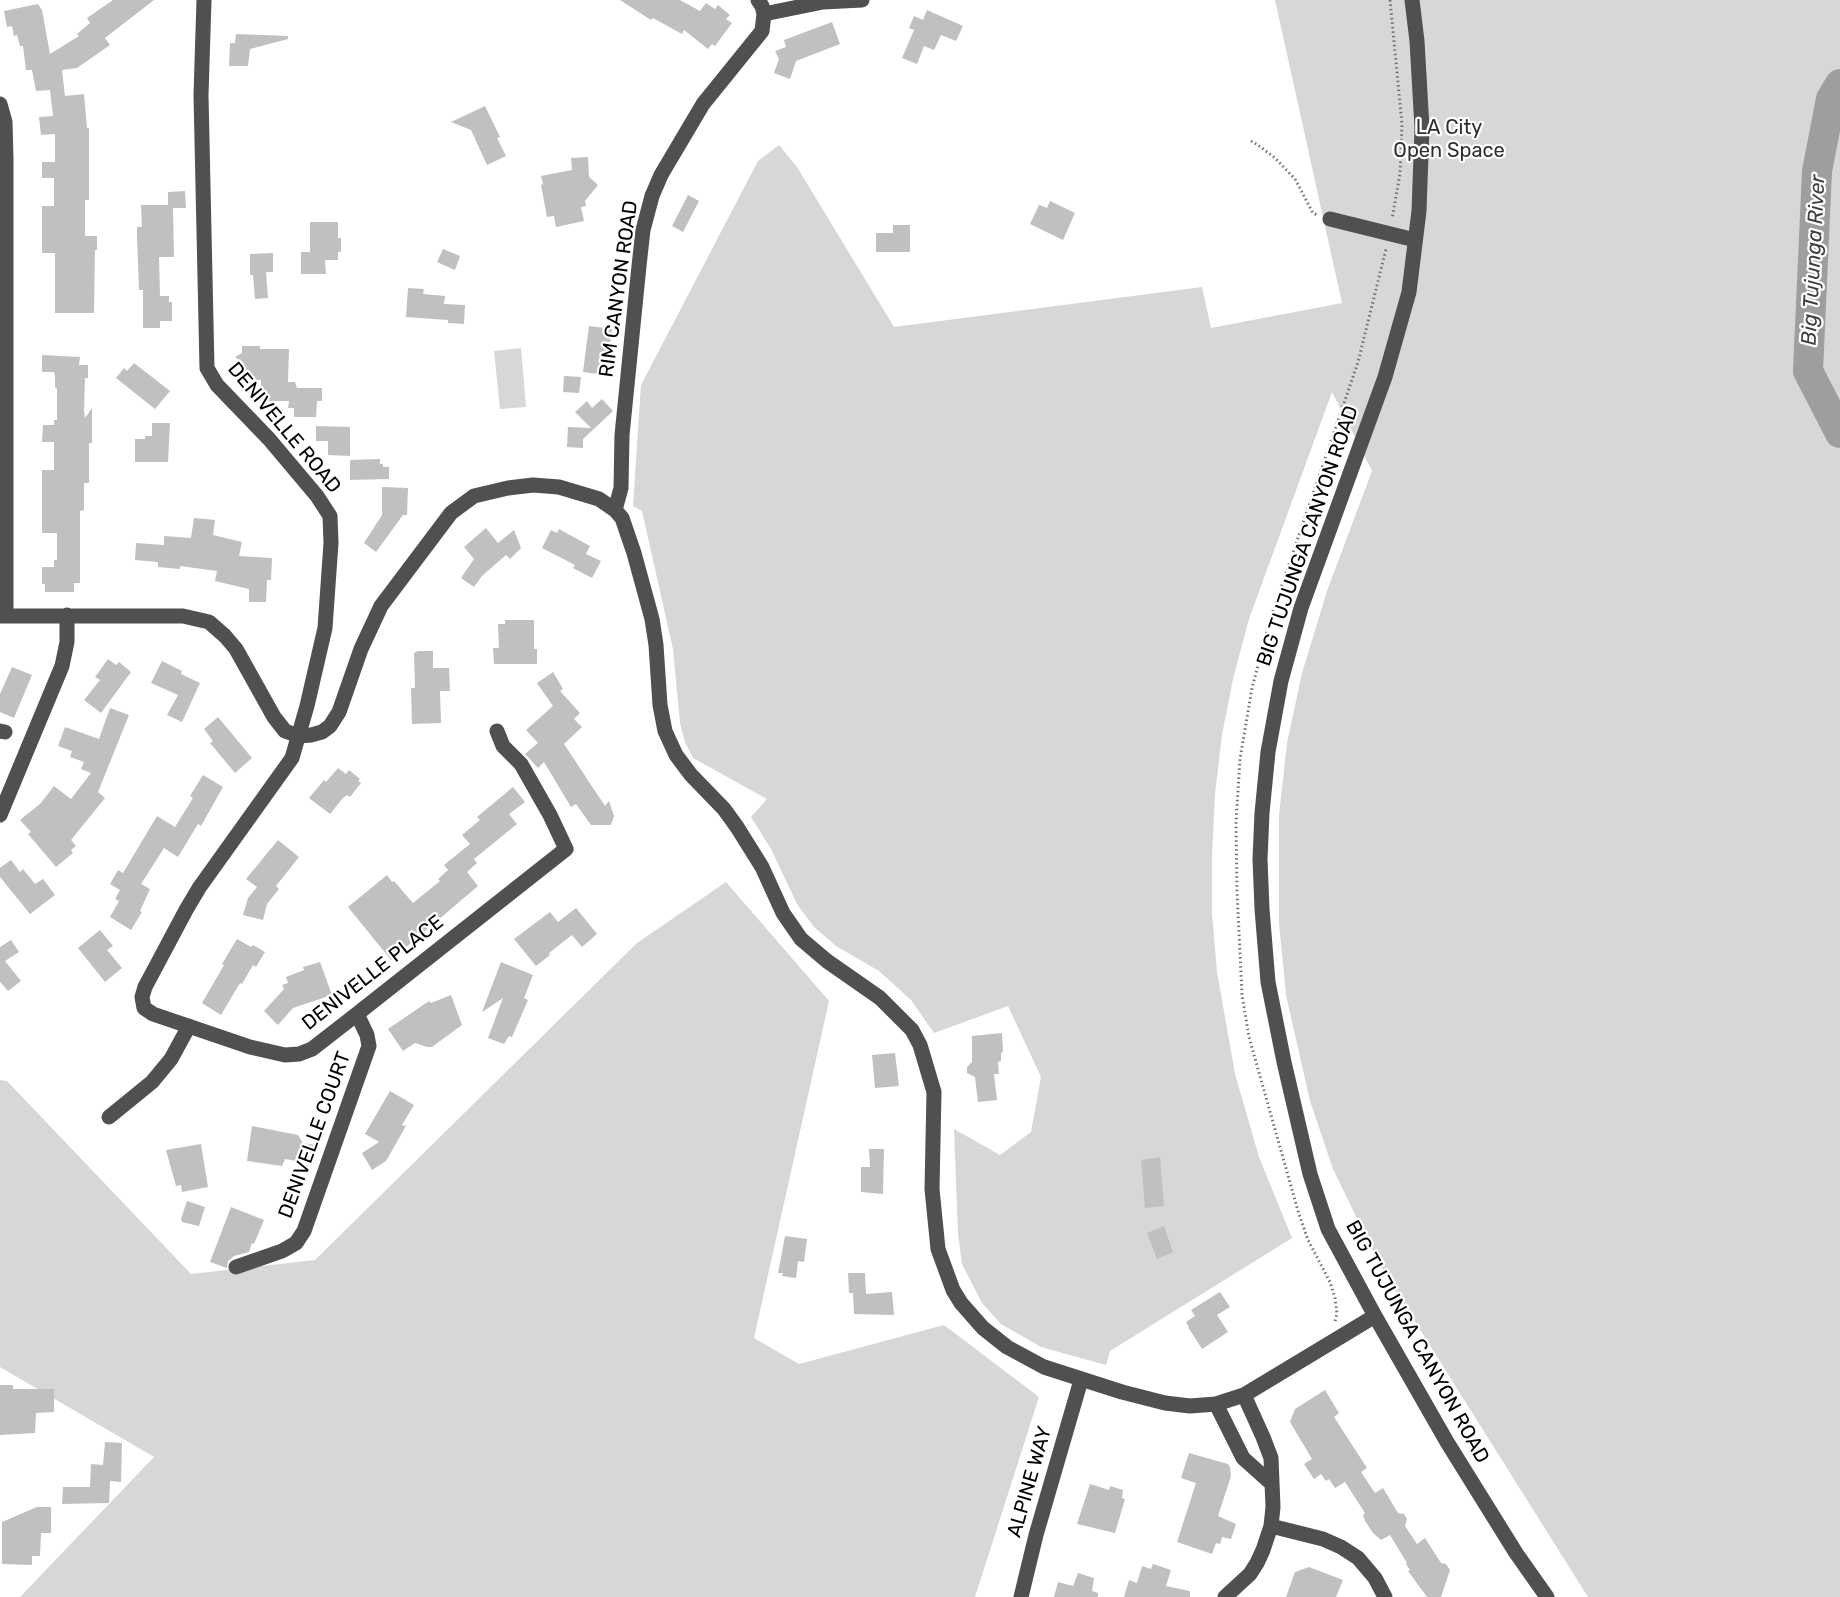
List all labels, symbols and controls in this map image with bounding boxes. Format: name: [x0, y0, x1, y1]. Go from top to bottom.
park label: LA City Open Space: [1393, 116, 1505, 163]
water label: Big Tujunga River: [1797, 174, 1831, 346]
street label: RIM CANYON ROAD: [595, 199, 643, 379]
street label: DENIVELLE ROAD: [222, 358, 346, 498]
street label: BIG TUJUNGA CANYON ROAD: [1252, 403, 1364, 669]
street label: DENIVELLE PLACE: [298, 910, 448, 1036]
street label: DENIVELLE COURT: [274, 1048, 356, 1222]
street label: BIG TUJUNGA CANYON ROAD: [1340, 1216, 1494, 1468]
street label: ALPINE WAY: [1003, 1424, 1057, 1540]

